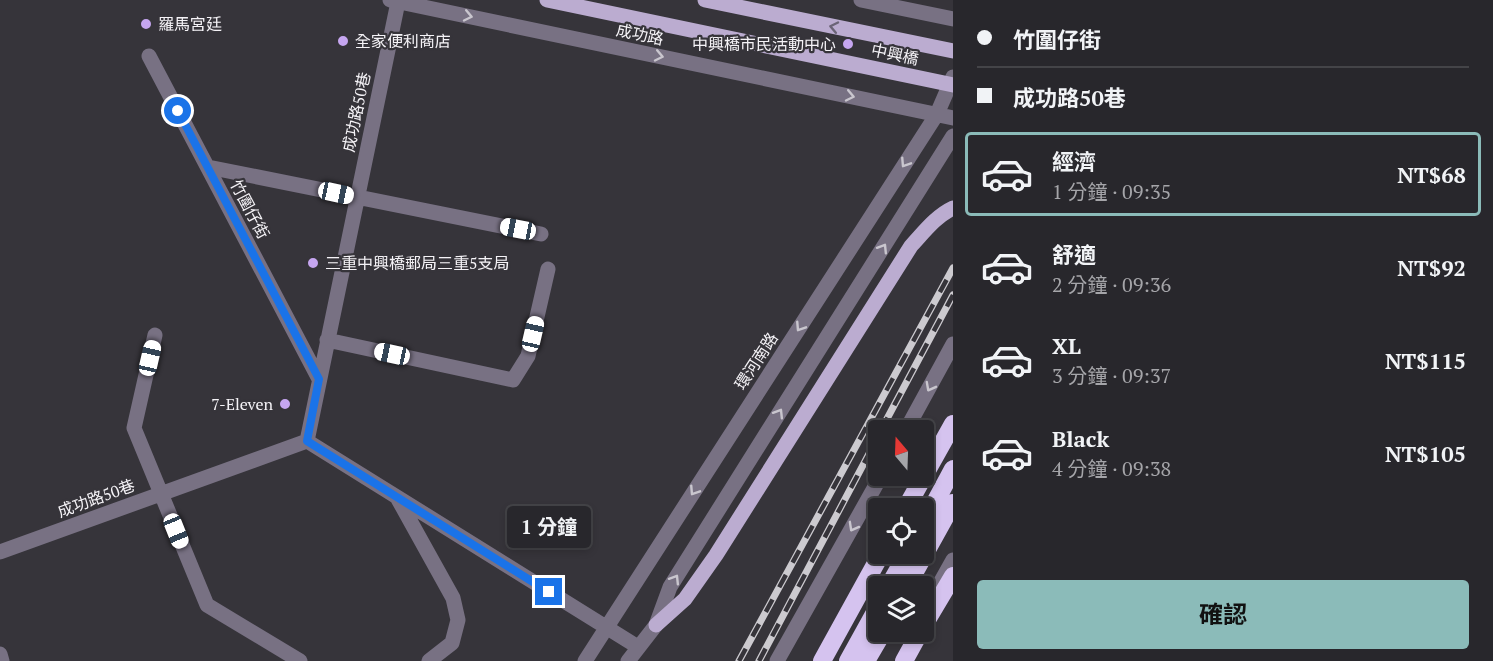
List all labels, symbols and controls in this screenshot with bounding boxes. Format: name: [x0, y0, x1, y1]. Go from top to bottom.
one-way arrow: [462, 9, 472, 22]
place label: 羅馬宮廷: [158, 13, 222, 35]
marker: 羅馬宮廷: [139, 17, 153, 31]
street label: 成功路: [614, 18, 666, 50]
one-way arrow: [829, 21, 839, 34]
text: 竹圍仔街: [1013, 25, 1101, 54]
place label: 全家便利商店: [355, 30, 451, 52]
place label: 中興橋市民活動中心: [692, 33, 836, 55]
marker: 全家便利商店: [336, 34, 350, 48]
marker: 中興橋市民活動中心: [841, 37, 855, 51]
street label: 中興橋: [869, 38, 921, 70]
one-way arrow: [653, 49, 663, 62]
street label: 成功路50巷: [337, 70, 375, 154]
text: 成功路50巷: [1013, 83, 1126, 112]
one-way arrow: [844, 88, 854, 101]
route start: [164, 97, 191, 124]
icon: car: [980, 147, 1034, 201]
text: 經濟: [1052, 147, 1096, 176]
one-way arrow: [901, 156, 912, 167]
text: NT$68: [1397, 160, 1466, 189]
street label: 竹圍仔街: [225, 176, 275, 242]
text: 1 分鐘 · 09:35: [1052, 178, 1171, 205]
car: [317, 180, 355, 206]
car: [499, 217, 537, 241]
icon: car: [980, 240, 1034, 294]
text: 舒適: [1052, 240, 1096, 269]
one-way arrow: [875, 244, 887, 254]
place label: 三重中興橋郵局三重5支局: [325, 252, 510, 274]
text: NT$92: [1397, 253, 1466, 282]
marker: 三重中興橋郵局三重5支局: [306, 256, 320, 270]
text: 2 分鐘 · 09:36: [1052, 271, 1171, 298]
car: [520, 314, 546, 354]
one-way arrow: [795, 321, 807, 331]
street label: 環河南路: [729, 328, 783, 394]
text: XL: [1052, 331, 1081, 360]
icon: car: [980, 333, 1034, 387]
car: [137, 338, 163, 378]
car: [373, 341, 411, 367]
text: NT$115: [1385, 346, 1466, 375]
text: 3 分鐘 · 09:37: [1052, 362, 1171, 389]
one-way arrow: [925, 381, 937, 392]
place label: 7-Eleven: [211, 393, 273, 415]
marker: 7-Eleven: [278, 397, 292, 411]
one-way arrow: [772, 409, 783, 420]
north arrow: [868, 420, 934, 486]
map controls: [868, 420, 934, 642]
text: Black: [1052, 424, 1109, 453]
icon: car: [980, 426, 1034, 480]
text: NT$105: [1385, 439, 1466, 468]
text: 4 分鐘 · 09:38: [1052, 455, 1171, 482]
street label: 成功路50巷: [54, 474, 138, 522]
one-way arrow: [690, 484, 701, 495]
button: locate: [868, 498, 934, 564]
callout: 1 分鐘: [507, 505, 591, 547]
car: [161, 511, 191, 551]
text: 1 分鐘: [521, 513, 577, 540]
one-way arrow: [849, 520, 860, 531]
one-way arrow: [668, 575, 680, 585]
button: layers: [868, 576, 934, 642]
route end: [535, 578, 562, 605]
button: 確認: [977, 580, 1469, 649]

